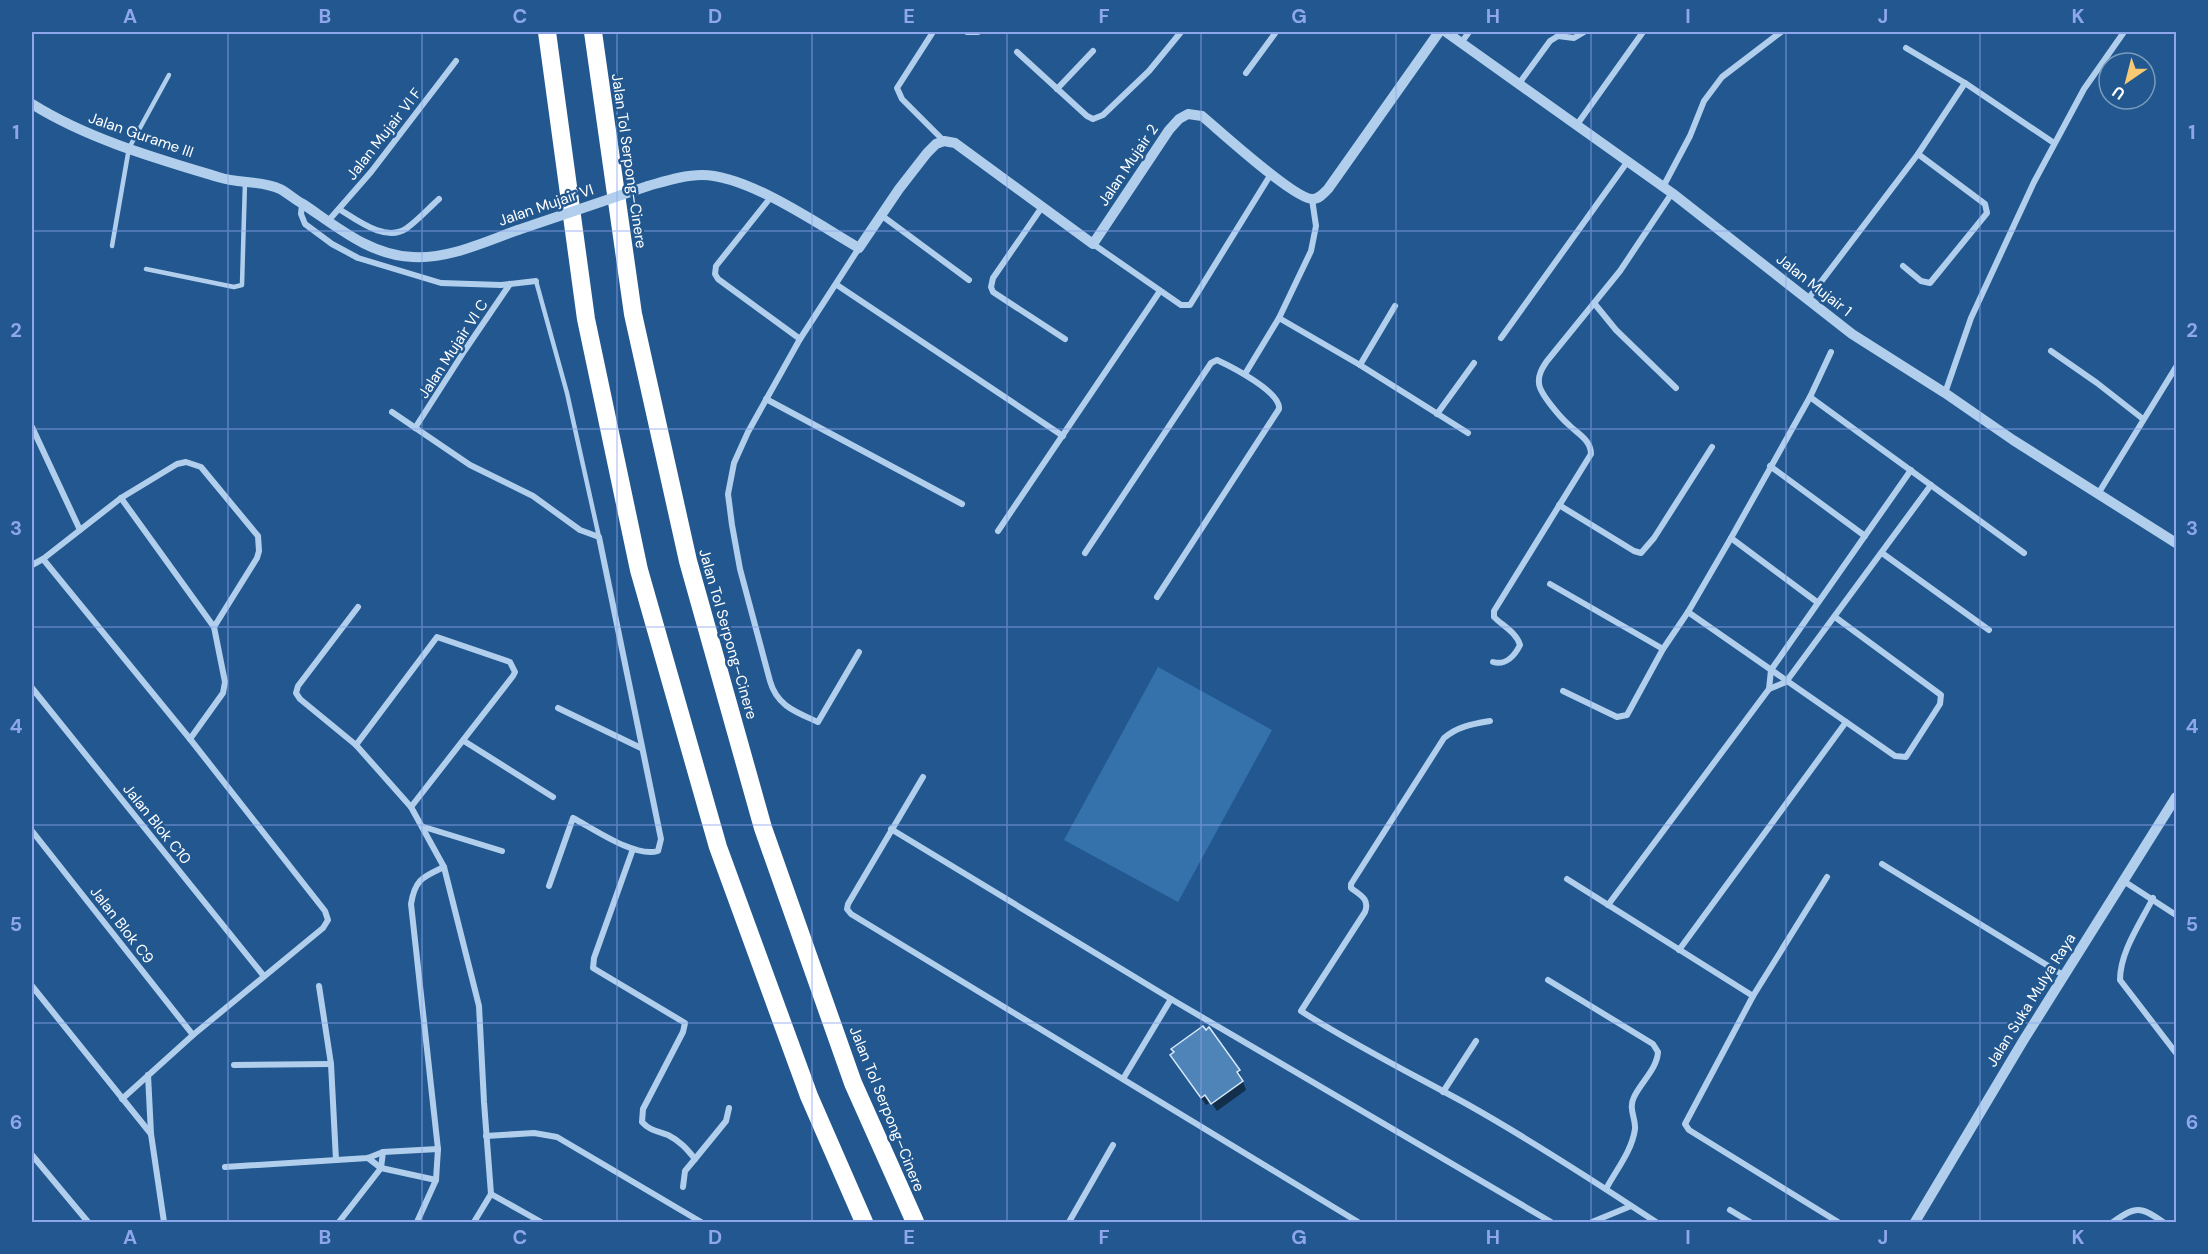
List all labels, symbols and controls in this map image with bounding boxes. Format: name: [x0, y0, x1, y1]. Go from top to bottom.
text: A: [123, 3, 137, 29]
text: B: [319, 3, 331, 29]
text: C: [513, 3, 527, 29]
text: D: [708, 3, 722, 29]
text: E: [903, 3, 915, 29]
text: F: [1098, 3, 1110, 29]
text: G: [1291, 3, 1307, 29]
text: H: [1486, 3, 1500, 29]
text: I: [1685, 3, 1691, 29]
text: J: [1878, 3, 1888, 29]
text: K: [2071, 3, 2085, 29]
north arrow: [2097, 51, 2157, 111]
street label: Jalan Tol Serpong–Cinere: [607, 72, 651, 250]
text: U: [2108, 81, 2129, 105]
street label: Jalan Mujair VI F: [342, 84, 426, 184]
street label: Jalan Gurame III: [86, 108, 196, 162]
text: 1: [12, 119, 20, 145]
text: 1: [2188, 119, 2196, 145]
street label: Jalan Mujair 2: [1093, 120, 1163, 210]
street label: Jalan Mujair VI: [496, 179, 596, 231]
street label: Jalan Mujair 1: [1772, 249, 1856, 321]
street label: Jalan Mujair VI C: [414, 295, 493, 402]
text: 2: [10, 317, 22, 343]
text: 2: [2186, 317, 2198, 343]
text: 3: [10, 515, 22, 541]
text: 3: [2186, 515, 2198, 541]
street label: Jalan Tol Serpong–Cinere: [694, 546, 762, 722]
text: 4: [10, 713, 23, 739]
text: 4: [2186, 713, 2199, 739]
street label: Jalan Blok C10: [118, 780, 196, 868]
street label: Jalan Blok C9: [86, 882, 158, 968]
text: 5: [10, 911, 22, 937]
text: 5: [2186, 911, 2198, 937]
street label: Jalan Suka Mulya Raya: [1982, 929, 2080, 1071]
street label: Jalan Tol Serpong–Cinere: [845, 1023, 929, 1195]
text: 6: [10, 1109, 22, 1135]
text: 6: [2186, 1109, 2198, 1135]
text: A: [123, 1224, 137, 1250]
text: B: [319, 1224, 331, 1250]
text: C: [513, 1224, 527, 1250]
text: D: [708, 1224, 722, 1250]
text: E: [903, 1224, 915, 1250]
text: F: [1098, 1224, 1110, 1250]
text: G: [1291, 1224, 1307, 1250]
text: H: [1486, 1224, 1500, 1250]
text: I: [1685, 1224, 1691, 1250]
text: J: [1878, 1224, 1888, 1250]
text: K: [2071, 1224, 2085, 1250]

